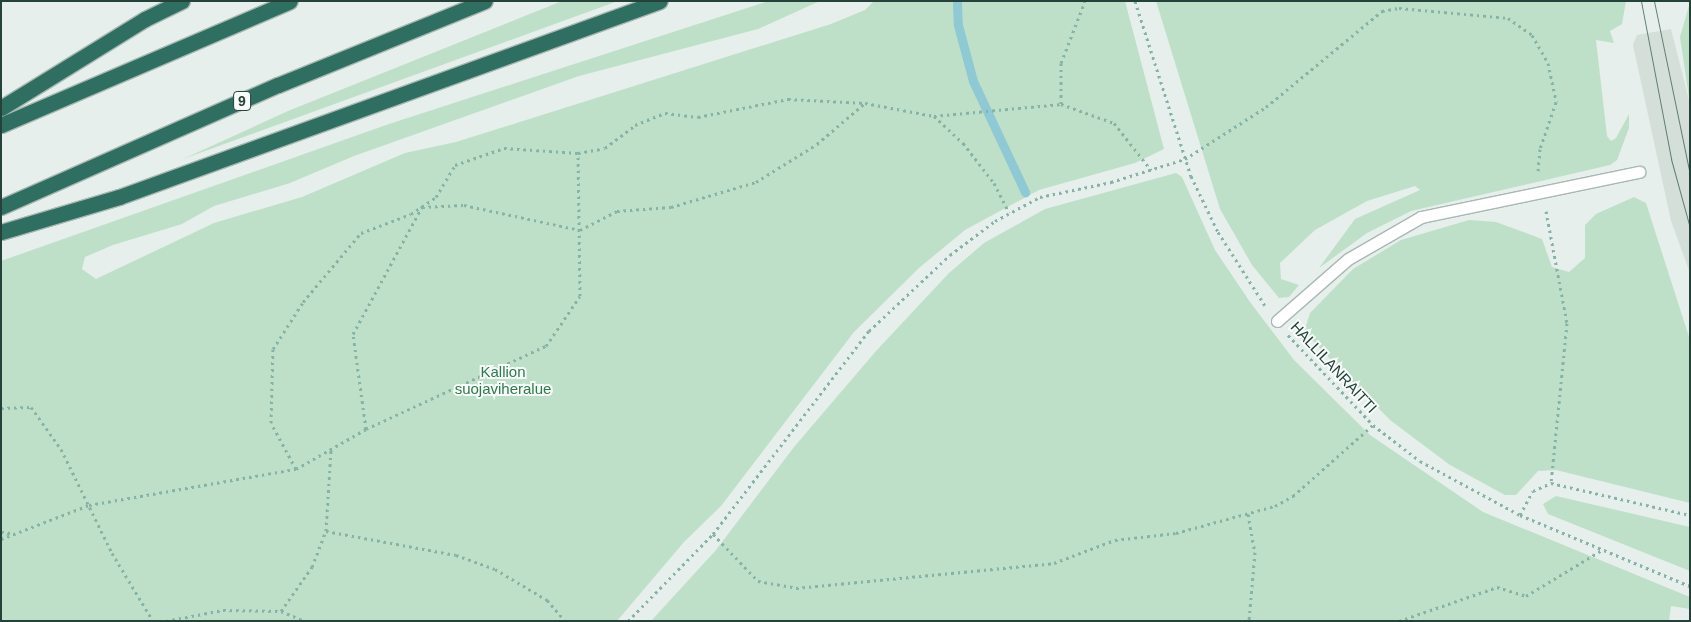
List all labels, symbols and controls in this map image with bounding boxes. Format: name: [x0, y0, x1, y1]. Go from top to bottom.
road number: 9: [232, 90, 252, 112]
street label: HALLILANRAITTI: [1287, 318, 1381, 416]
park label: Kallion suojaviheralue: [455, 362, 551, 397]

